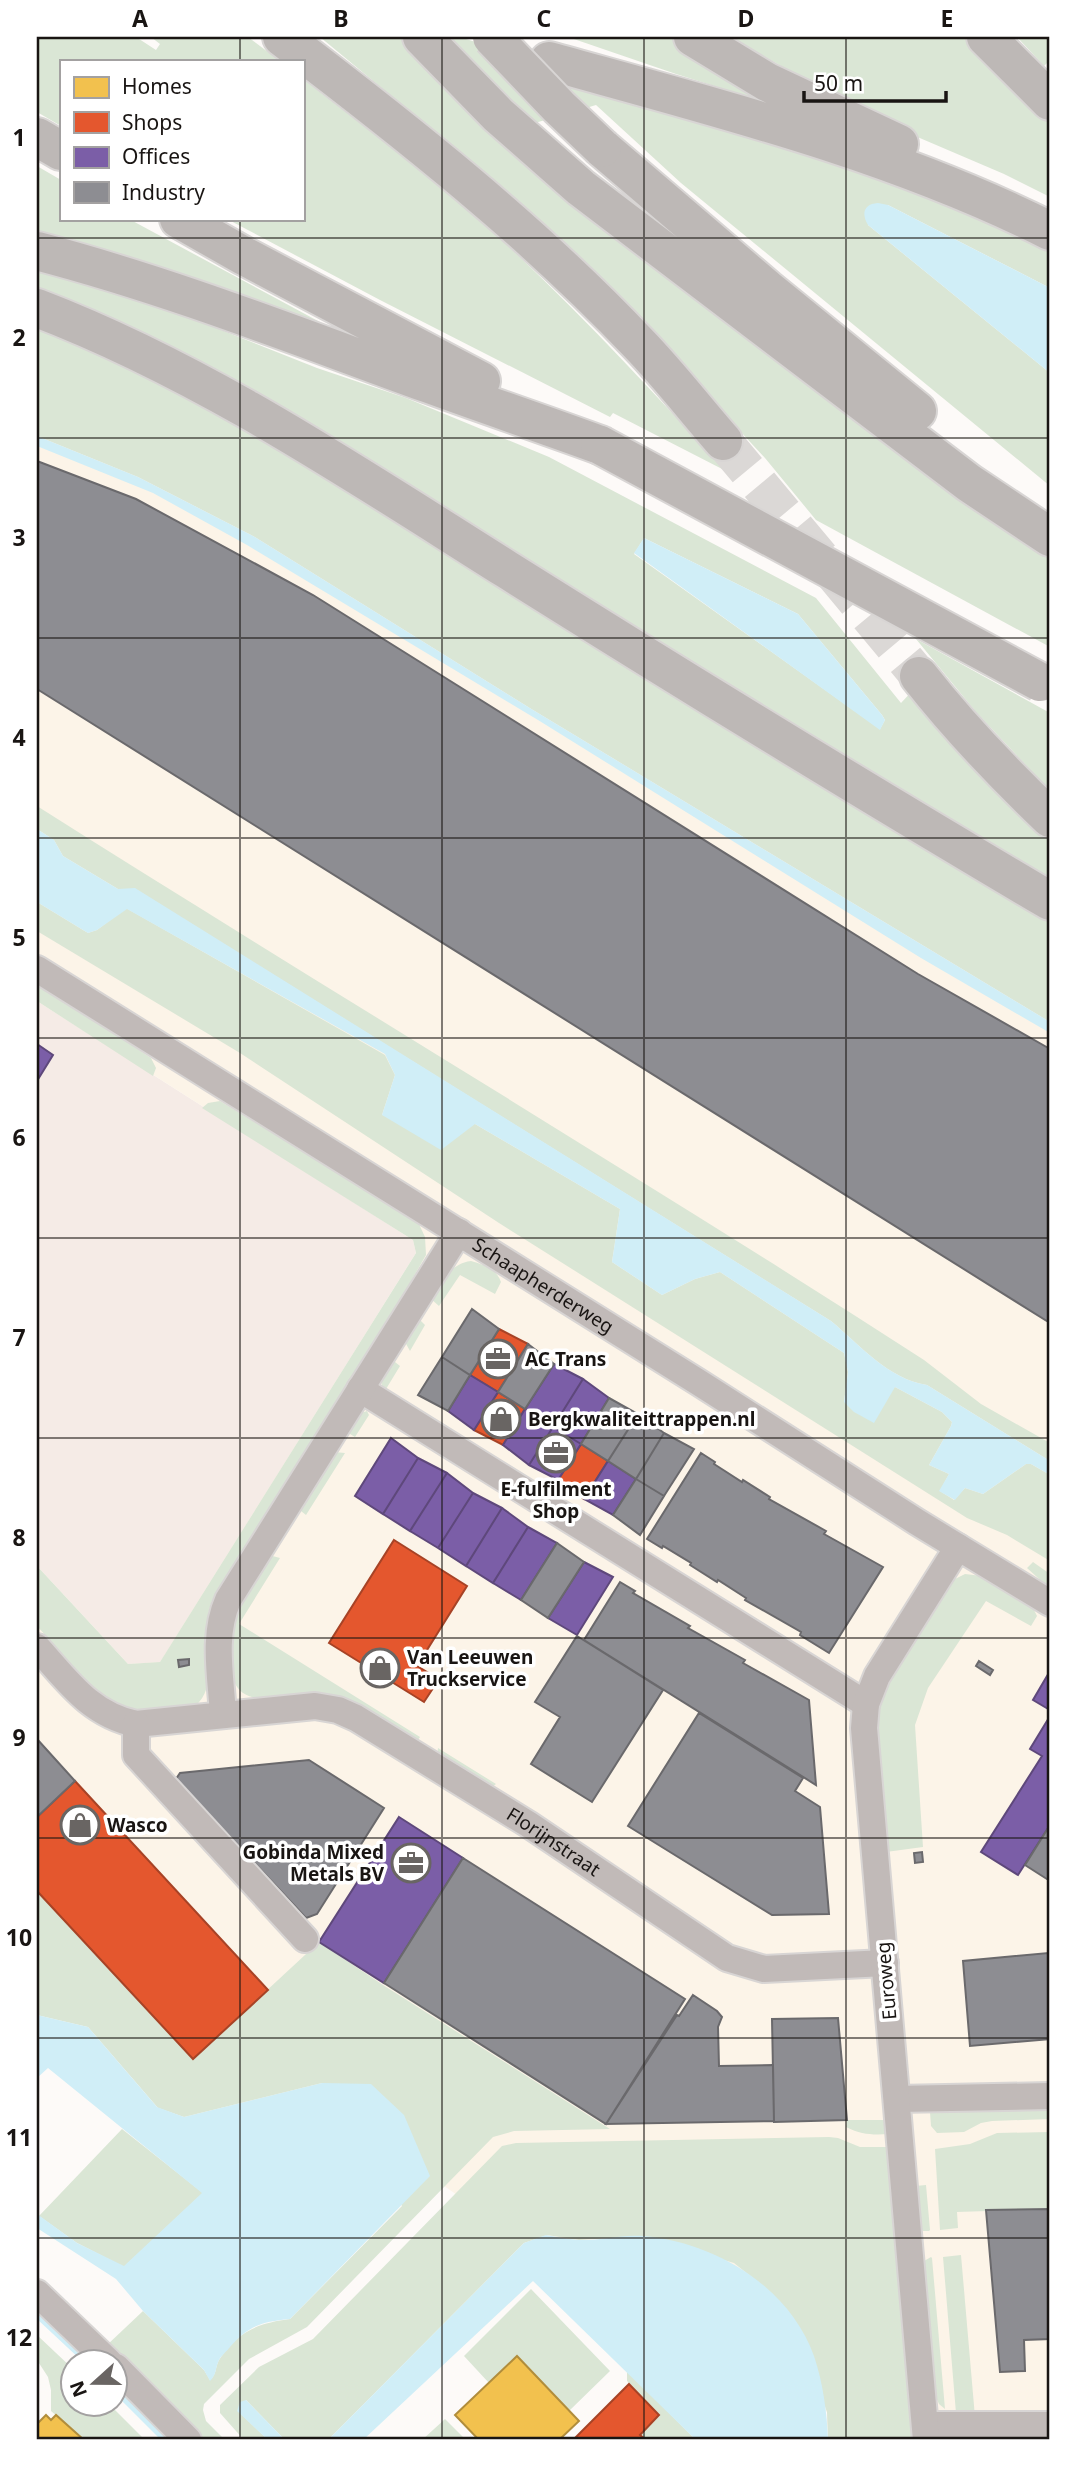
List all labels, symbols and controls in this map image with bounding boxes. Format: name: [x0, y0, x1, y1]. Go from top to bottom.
text: A: [132, 2, 148, 34]
text: B: [333, 2, 349, 34]
text: C: [537, 2, 552, 34]
text: D: [738, 2, 754, 34]
text: E: [941, 2, 953, 34]
legend: [60, 60, 304, 220]
scale bar: [804, 60, 945, 104]
text: 50 m: [814, 69, 863, 97]
text: Homes: [122, 72, 192, 100]
text: Shops: [122, 108, 182, 136]
text: 1: [12, 121, 26, 153]
text: Offices: [122, 142, 190, 170]
text: Industry: [122, 178, 205, 206]
text: 2: [12, 321, 26, 353]
text: 3: [12, 521, 26, 553]
text: 4: [12, 721, 26, 753]
text: 5: [12, 921, 26, 953]
text: 6: [12, 1121, 26, 1153]
street label: Schaapherderweg: [468, 1231, 619, 1339]
text: 7: [12, 1321, 26, 1353]
office icon: AC Trans: [477, 1338, 519, 1380]
place label: AC Trans: [525, 1346, 606, 1372]
shop icon: Bergkwaliteittrappen.nl: [480, 1398, 522, 1440]
place label: Bergkwaliteittrappen.nl: [528, 1406, 755, 1432]
office icon: E-fulfilment Shop: [535, 1432, 577, 1474]
place label: E-fulfilment Shop: [500, 1476, 612, 1524]
text: 8: [12, 1521, 26, 1553]
place label: Van Leeuwen Truckservice: [407, 1644, 533, 1692]
shop icon: Van Leeuwen Truckservice: [359, 1647, 401, 1689]
text: 9: [12, 1721, 26, 1753]
street label: Florijnstraat: [502, 1801, 606, 1882]
shop icon: Wasco: [59, 1804, 101, 1846]
place label: Wasco: [107, 1812, 168, 1838]
place label: Gobinda Mixed Metals BV: [242, 1839, 385, 1887]
office icon: Gobinda Mixed Metals BV: [390, 1842, 432, 1884]
text: 10: [6, 1921, 32, 1953]
street label: Euroweg: [870, 1941, 902, 2021]
text: 11: [6, 2121, 32, 2153]
text: 12: [6, 2321, 32, 2353]
north arrow: [60, 2348, 130, 2418]
text: N: [63, 2377, 93, 2401]

